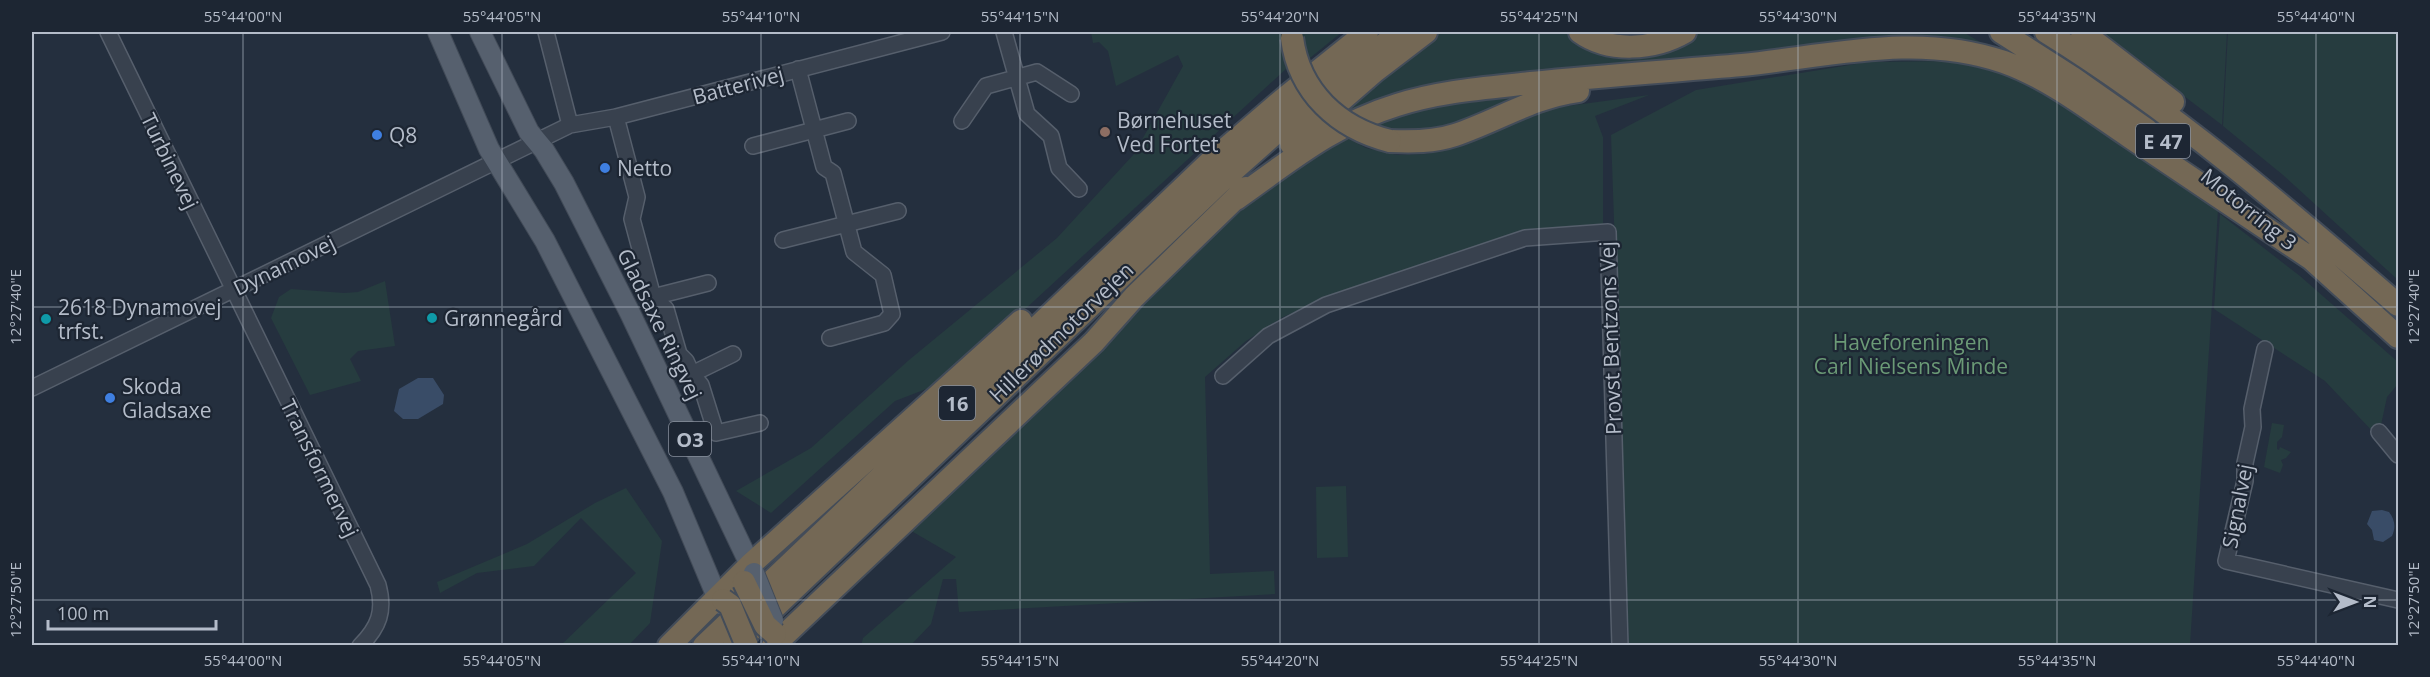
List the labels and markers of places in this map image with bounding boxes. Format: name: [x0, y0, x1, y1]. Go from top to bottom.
place label: Børnehuset Ved Fortet: [1117, 106, 1232, 158]
place label: Q8: [389, 121, 417, 149]
marker: Børnehuset Ved Fortet: [1098, 125, 1112, 139]
marker: Q8: [370, 128, 384, 142]
place label: Netto: [617, 154, 672, 182]
marker: Netto: [598, 161, 612, 175]
place label: 2618 Dynamovej trfst.: [58, 293, 221, 345]
place label: Grønnegård: [444, 304, 563, 332]
marker: Grønnegård: [425, 311, 439, 325]
marker: 2618 Dynamovej trfst.: [39, 312, 53, 326]
place label: Skoda Gladsaxe: [122, 372, 212, 424]
marker: Skoda Gladsaxe: [103, 391, 117, 405]

